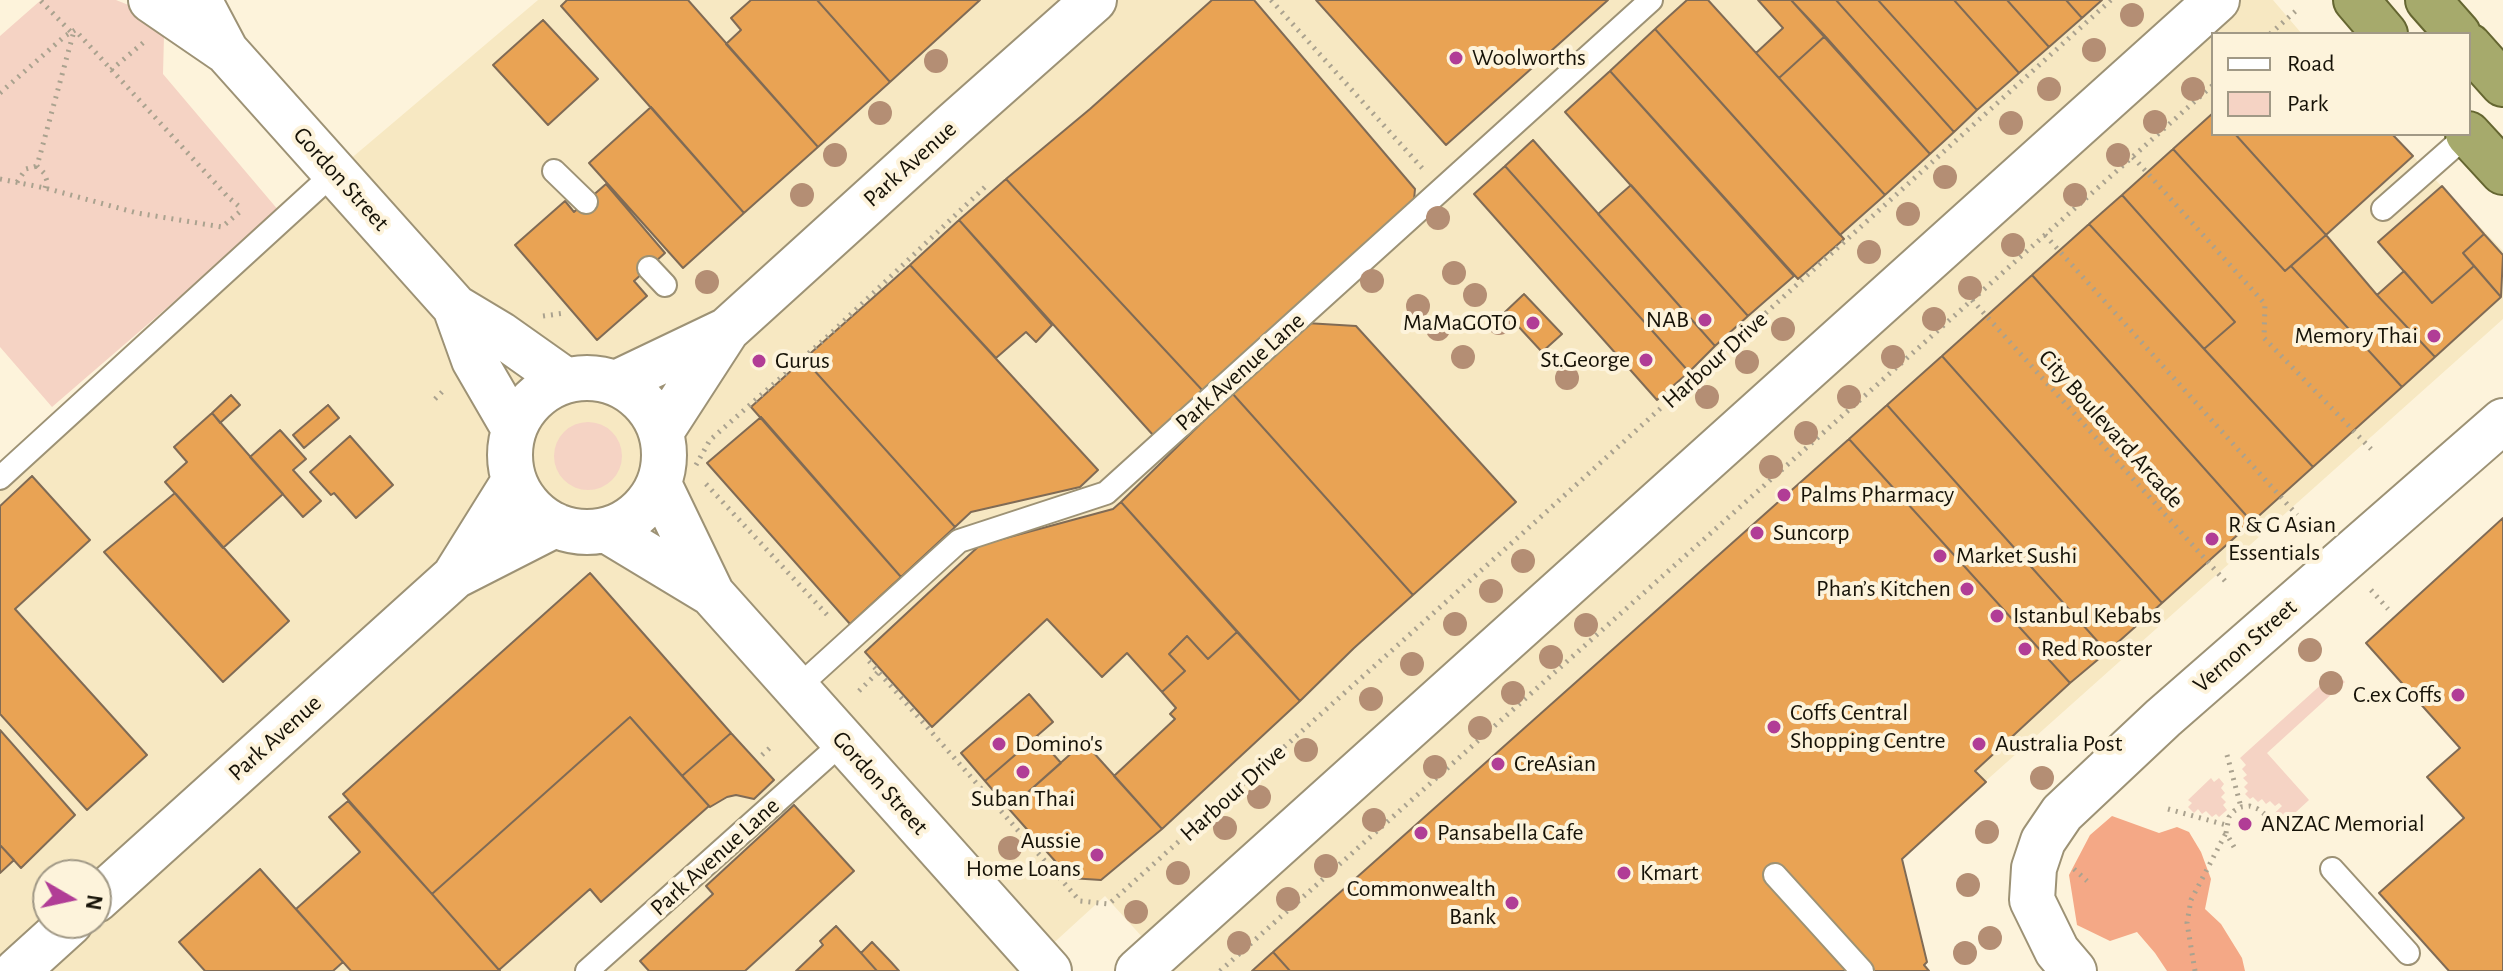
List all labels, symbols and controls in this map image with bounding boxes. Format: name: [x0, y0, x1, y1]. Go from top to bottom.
legend: [2211, 32, 2471, 136]
place label: Woolworths: [1472, 44, 1586, 72]
marker: Woolworths: [1447, 49, 1465, 67]
text: Road: [2287, 52, 2335, 76]
text: Park: [2287, 92, 2328, 116]
street label: Park Avenue: [858, 115, 962, 213]
street label: Gordon Street: [287, 121, 395, 237]
street label: Harbour Drive: [1656, 305, 1774, 415]
place label: NAB: [1646, 306, 1689, 334]
street label: Park Avenue Lane: [1170, 307, 1310, 437]
place label: MaMaGOTO: [1403, 309, 1517, 337]
marker: NAB: [1696, 311, 1714, 329]
marker: MaMaGOTO: [1524, 314, 1542, 332]
place label: Memory Thai: [2295, 322, 2418, 350]
marker: Memory Thai: [2425, 327, 2443, 345]
street label: City Boulevard Arcade: [2032, 344, 2190, 514]
place label: St.George: [1540, 346, 1630, 374]
place label: Gurus: [775, 347, 830, 375]
marker: St.George: [1637, 351, 1655, 369]
marker: Gurus: [750, 352, 768, 370]
place label: Palms Pharmacy: [1800, 481, 1954, 509]
marker: Palms Pharmacy: [1775, 486, 1793, 504]
place label: R & G Asian Essentials: [2228, 511, 2336, 567]
place label: Suncorp: [1773, 519, 1849, 547]
marker: Suncorp: [1748, 524, 1766, 542]
marker: R & G Asian Essentials: [2203, 530, 2221, 548]
place label: Market Sushi: [1956, 542, 2077, 570]
marker: Market Sushi: [1931, 547, 1949, 565]
place label: Phan’s Kitchen: [1816, 575, 1951, 603]
marker: Phan’s Kitchen: [1958, 580, 1976, 598]
street label: Vernon Street: [2187, 593, 2303, 699]
place label: Istanbul Kebabs: [2013, 602, 2161, 630]
marker: Istanbul Kebabs: [1988, 607, 2006, 625]
place label: Red Rooster: [2041, 635, 2152, 663]
marker: Red Rooster: [2016, 640, 2034, 658]
place label: C.ex Coffs: [2353, 681, 2442, 709]
marker: C.ex Coffs: [2449, 686, 2467, 704]
street label: Park Avenue: [223, 689, 327, 787]
place label: Coffs Central Shopping Centre: [1790, 699, 1946, 755]
marker: Coffs Central Shopping Centre: [1765, 718, 1783, 736]
street label: Gordon Street: [826, 725, 934, 841]
place label: Domino's: [1015, 730, 1103, 758]
place label: Australia Post: [1995, 730, 2122, 758]
marker: Domino's: [990, 735, 1008, 753]
marker: Australia Post: [1970, 735, 1988, 753]
street label: Harbour Drive: [1174, 738, 1292, 848]
place label: CreAsian: [1514, 750, 1596, 778]
marker: CreAsian: [1489, 755, 1507, 773]
marker: Suban Thai: [1014, 763, 1032, 781]
place label: Suban Thai: [971, 785, 1075, 813]
street label: Park Avenue Lane: [645, 792, 785, 922]
place label: ANZAC Memorial: [2261, 810, 2425, 838]
marker: ANZAC Memorial: [2236, 815, 2254, 833]
place label: Pansabella Cafe: [1437, 819, 1584, 847]
marker: Pansabella Cafe: [1412, 824, 1430, 842]
place label: Aussie Home Loans: [966, 827, 1081, 883]
marker: Aussie Home Loans: [1088, 846, 1106, 864]
north arrow: [32, 859, 112, 939]
place label: Kmart: [1640, 859, 1698, 887]
marker: Kmart: [1615, 864, 1633, 882]
place label: Commonwealth Bank: [1347, 875, 1496, 931]
text: N: [82, 893, 106, 912]
marker: Commonwealth Bank: [1503, 894, 1521, 912]

